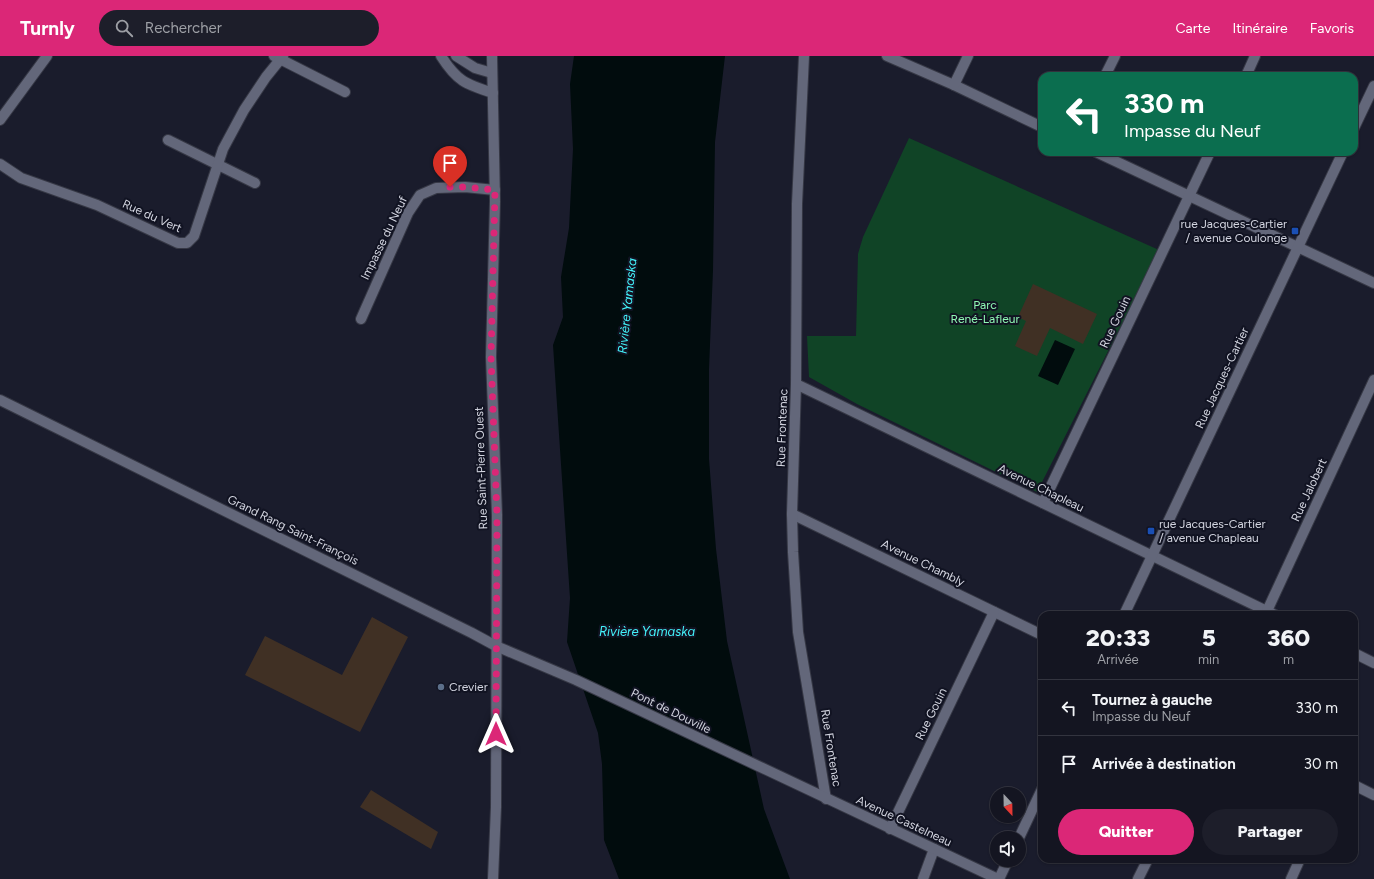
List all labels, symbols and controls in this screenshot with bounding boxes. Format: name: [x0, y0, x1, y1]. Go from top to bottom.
search box: [99, 10, 379, 46]
text: Turnly: [20, 17, 75, 40]
icon: search: [113, 17, 135, 39]
text: Rechercher: [145, 19, 222, 37]
text: Carte: [1176, 20, 1210, 37]
text: Itinéraire: [1232, 20, 1288, 37]
text: Favoris: [1310, 20, 1354, 37]
text: 330 m: [1124, 86, 1204, 120]
icon: left: [1058, 88, 1110, 140]
text: Impasse du Neuf: [1124, 120, 1261, 142]
pin: [433, 146, 467, 187]
icon: arrive: [439, 152, 461, 174]
street label: Impasse du Neuf: [358, 194, 410, 282]
street label: Rue du Vert: [120, 197, 184, 235]
place label: rue Jacques-Cartier / avenue Coulonge: [1180, 217, 1287, 245]
marker: rue Jacques-Cartier / avenue Coulonge: [1290, 226, 1300, 236]
water label: Rivière Yamaska: [615, 257, 640, 355]
street label: Rue Gouin: [1097, 293, 1133, 350]
park label: Parc René-Lafleur: [950, 298, 1020, 326]
street label: Rue Jacques-Cartier: [1192, 325, 1252, 431]
street label: Rue Frontenac: [774, 388, 790, 467]
street label: Rue Saint-Pierre Ouest: [472, 406, 490, 530]
street label: Rue Jalobert: [1288, 456, 1330, 524]
street label: Avenue Chapleau: [996, 461, 1086, 515]
street label: Grand Rang Saint-François: [225, 492, 361, 568]
place label: rue Jacques-Cartier / avenue Chapleau: [1159, 517, 1266, 545]
marker: rue Jacques-Cartier / avenue Chapleau: [1146, 526, 1156, 536]
street label: Avenue Chambly: [879, 537, 968, 590]
text: 20:33: [1086, 623, 1150, 652]
text: 5: [1202, 623, 1216, 652]
text: 360: [1267, 623, 1310, 652]
water label: Rivière Yamaska: [599, 624, 695, 639]
text: Arrivée: [1097, 652, 1139, 667]
text: min: [1198, 652, 1219, 667]
text: m: [1283, 652, 1294, 667]
place label: Crevier: [449, 680, 488, 694]
marker: Crevier: [436, 682, 446, 692]
street label: Pont de Douville: [629, 686, 714, 737]
street label: Rue Gouin: [912, 686, 950, 742]
text: Tournez à gauche: [1092, 691, 1212, 709]
icon: left: [1058, 697, 1080, 719]
text: 330 m: [1296, 699, 1338, 717]
street label: Rue Frontenac: [818, 708, 844, 788]
text: Impasse du Neuf: [1092, 709, 1191, 724]
position arrow: [475, 713, 517, 755]
icon: arrive: [1058, 753, 1080, 775]
text: Arrivée à destination: [1092, 755, 1236, 773]
text: 30 m: [1304, 755, 1338, 773]
north arrow: [990, 787, 1026, 823]
map controls: [990, 787, 1026, 867]
street label: Avenue Castelneau: [854, 793, 954, 849]
button: Quitter: [1058, 809, 1194, 855]
button: Partager: [1202, 809, 1338, 855]
button: sound: [990, 831, 1026, 867]

